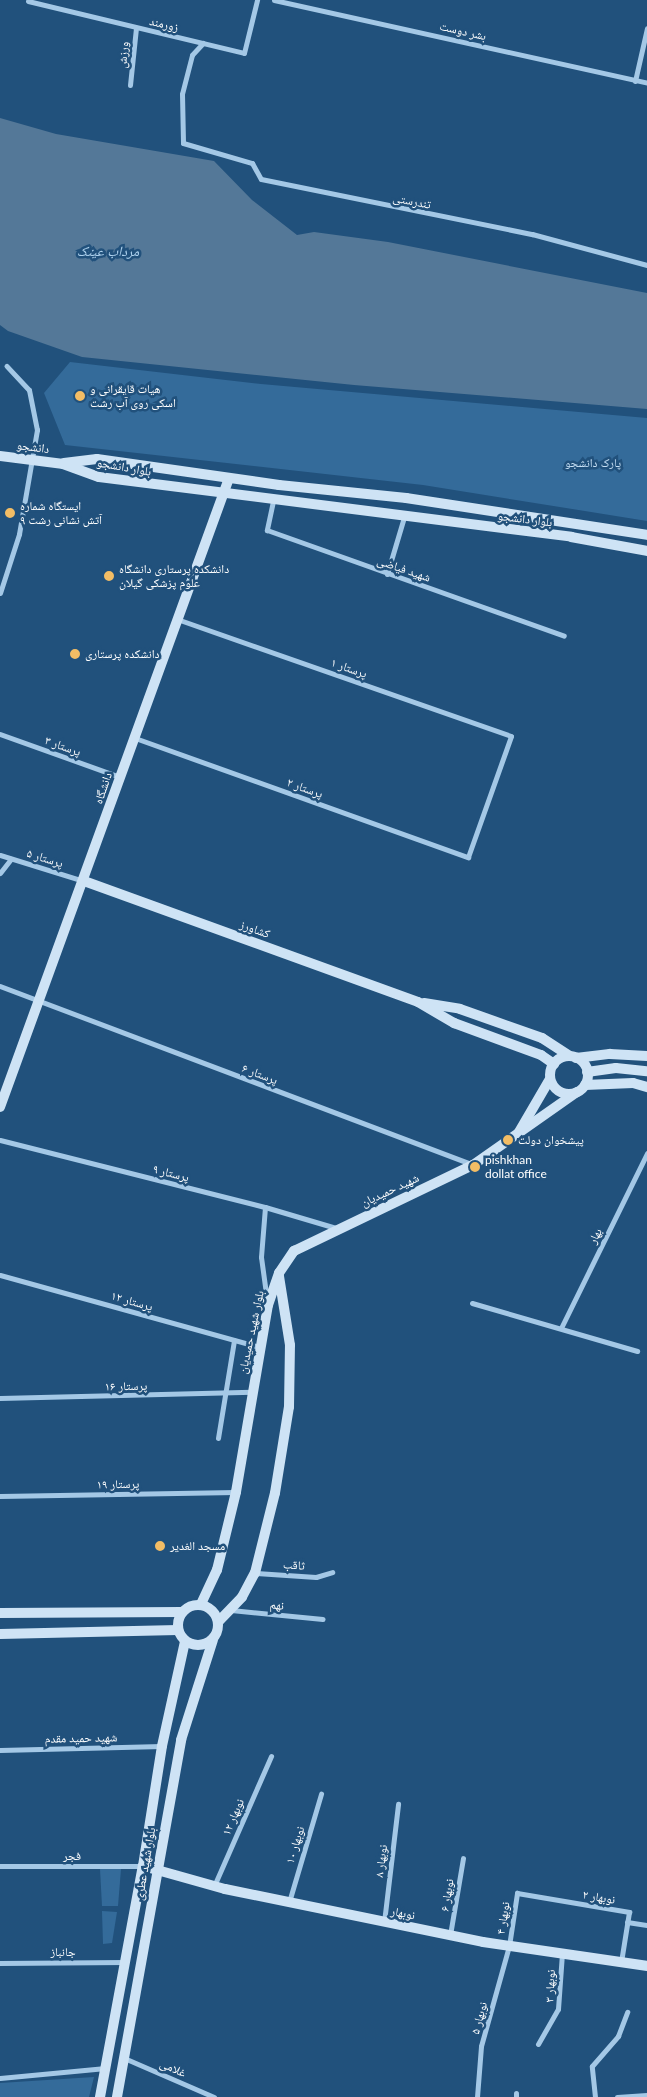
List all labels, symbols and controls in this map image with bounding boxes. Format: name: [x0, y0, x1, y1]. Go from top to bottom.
street label: زورمند: [148, 14, 180, 34]
street label: بشر دوست: [438, 19, 488, 43]
street label: ورزش: [115, 41, 131, 69]
street label: تندرستی: [392, 190, 432, 212]
water label: مرداب عینک: [77, 243, 139, 259]
place label: هیات قایقرانی و اسکی روی آب رشت: [90, 382, 176, 410]
marker: هیات قایقرانی و اسکی روی آب رشت: [74, 390, 86, 402]
street label: دانشجو: [16, 438, 50, 456]
street label: بلوار دانشجو: [96, 455, 152, 479]
park label: پارک دانشجو: [565, 456, 621, 470]
place label: ایستگاه شماره ۹ آتش نشانی رشت: [20, 499, 102, 527]
marker: ایستگاه شماره ۹ آتش نشانی رشت: [4, 507, 16, 519]
street label: بلوار دانشجو: [497, 508, 553, 530]
street label: شهید فیاضی: [375, 553, 433, 585]
place label: دانشکده پرستاری دانشگاه علوم پزشکی گیلان: [119, 562, 229, 590]
marker: دانشکده پرستاری دانشگاه علوم پزشکی گیلان: [103, 570, 115, 582]
place label: دانشکده پرستاری: [85, 647, 160, 661]
marker: دانشکده پرستاری: [69, 648, 81, 660]
street label: پرستار ۱: [329, 655, 369, 681]
street label: پرستار ۳: [43, 733, 83, 759]
street label: دانشگاه: [91, 770, 115, 806]
street label: پرستار ۲: [285, 775, 325, 801]
street label: پرستار ۵: [25, 846, 65, 870]
street label: کشاورز: [238, 917, 272, 941]
street label: پرستار ۶: [240, 1061, 280, 1087]
place label: پیشخوان دولت: [518, 1133, 584, 1147]
marker: پیشخوان دولت: [502, 1134, 514, 1146]
place label: pishkhan dollat office: [485, 1153, 547, 1181]
marker: pishkhan dollat office: [469, 1161, 481, 1173]
street label: پرستار ۹: [151, 1162, 191, 1184]
street label: شهید حمیدیان: [359, 1170, 421, 1210]
street label: بهار: [585, 1226, 605, 1246]
street label: پرستار ۱۲: [109, 1288, 155, 1314]
street label: بلوار شهید حمیدیان: [235, 1289, 267, 1375]
street label: پرستار ۱۶: [105, 1378, 147, 1394]
street label: پرستار ۱۹: [97, 1476, 139, 1492]
place label: مسجد الغدیر: [170, 1539, 225, 1553]
marker: مسجد الغدیر: [154, 1540, 166, 1552]
street label: ثاقب: [283, 1557, 305, 1573]
street label: نهم: [269, 1597, 285, 1613]
street label: شهید حمید مقدم: [44, 1730, 118, 1746]
street label: نوبهار ۱۲: [219, 1797, 247, 1837]
street label: نوبهار ۱۰: [283, 1825, 307, 1865]
street label: بلوار شهید عطری: [131, 1826, 159, 1902]
street label: نوبهار ۸: [372, 1844, 390, 1878]
street label: فجر: [63, 1849, 81, 1863]
street label: نوبهار ۶: [437, 1878, 457, 1912]
street label: نوبهار ۲: [582, 1887, 616, 1907]
street label: نوبهار ۴: [493, 1901, 513, 1935]
street label: نوبهار: [390, 1904, 416, 1922]
street label: جانباز: [50, 1945, 76, 1959]
street label: نوبهار ۳: [542, 1969, 558, 2003]
street label: نوبهار ۵: [468, 2000, 490, 2036]
street label: غلامی: [158, 2056, 188, 2080]

